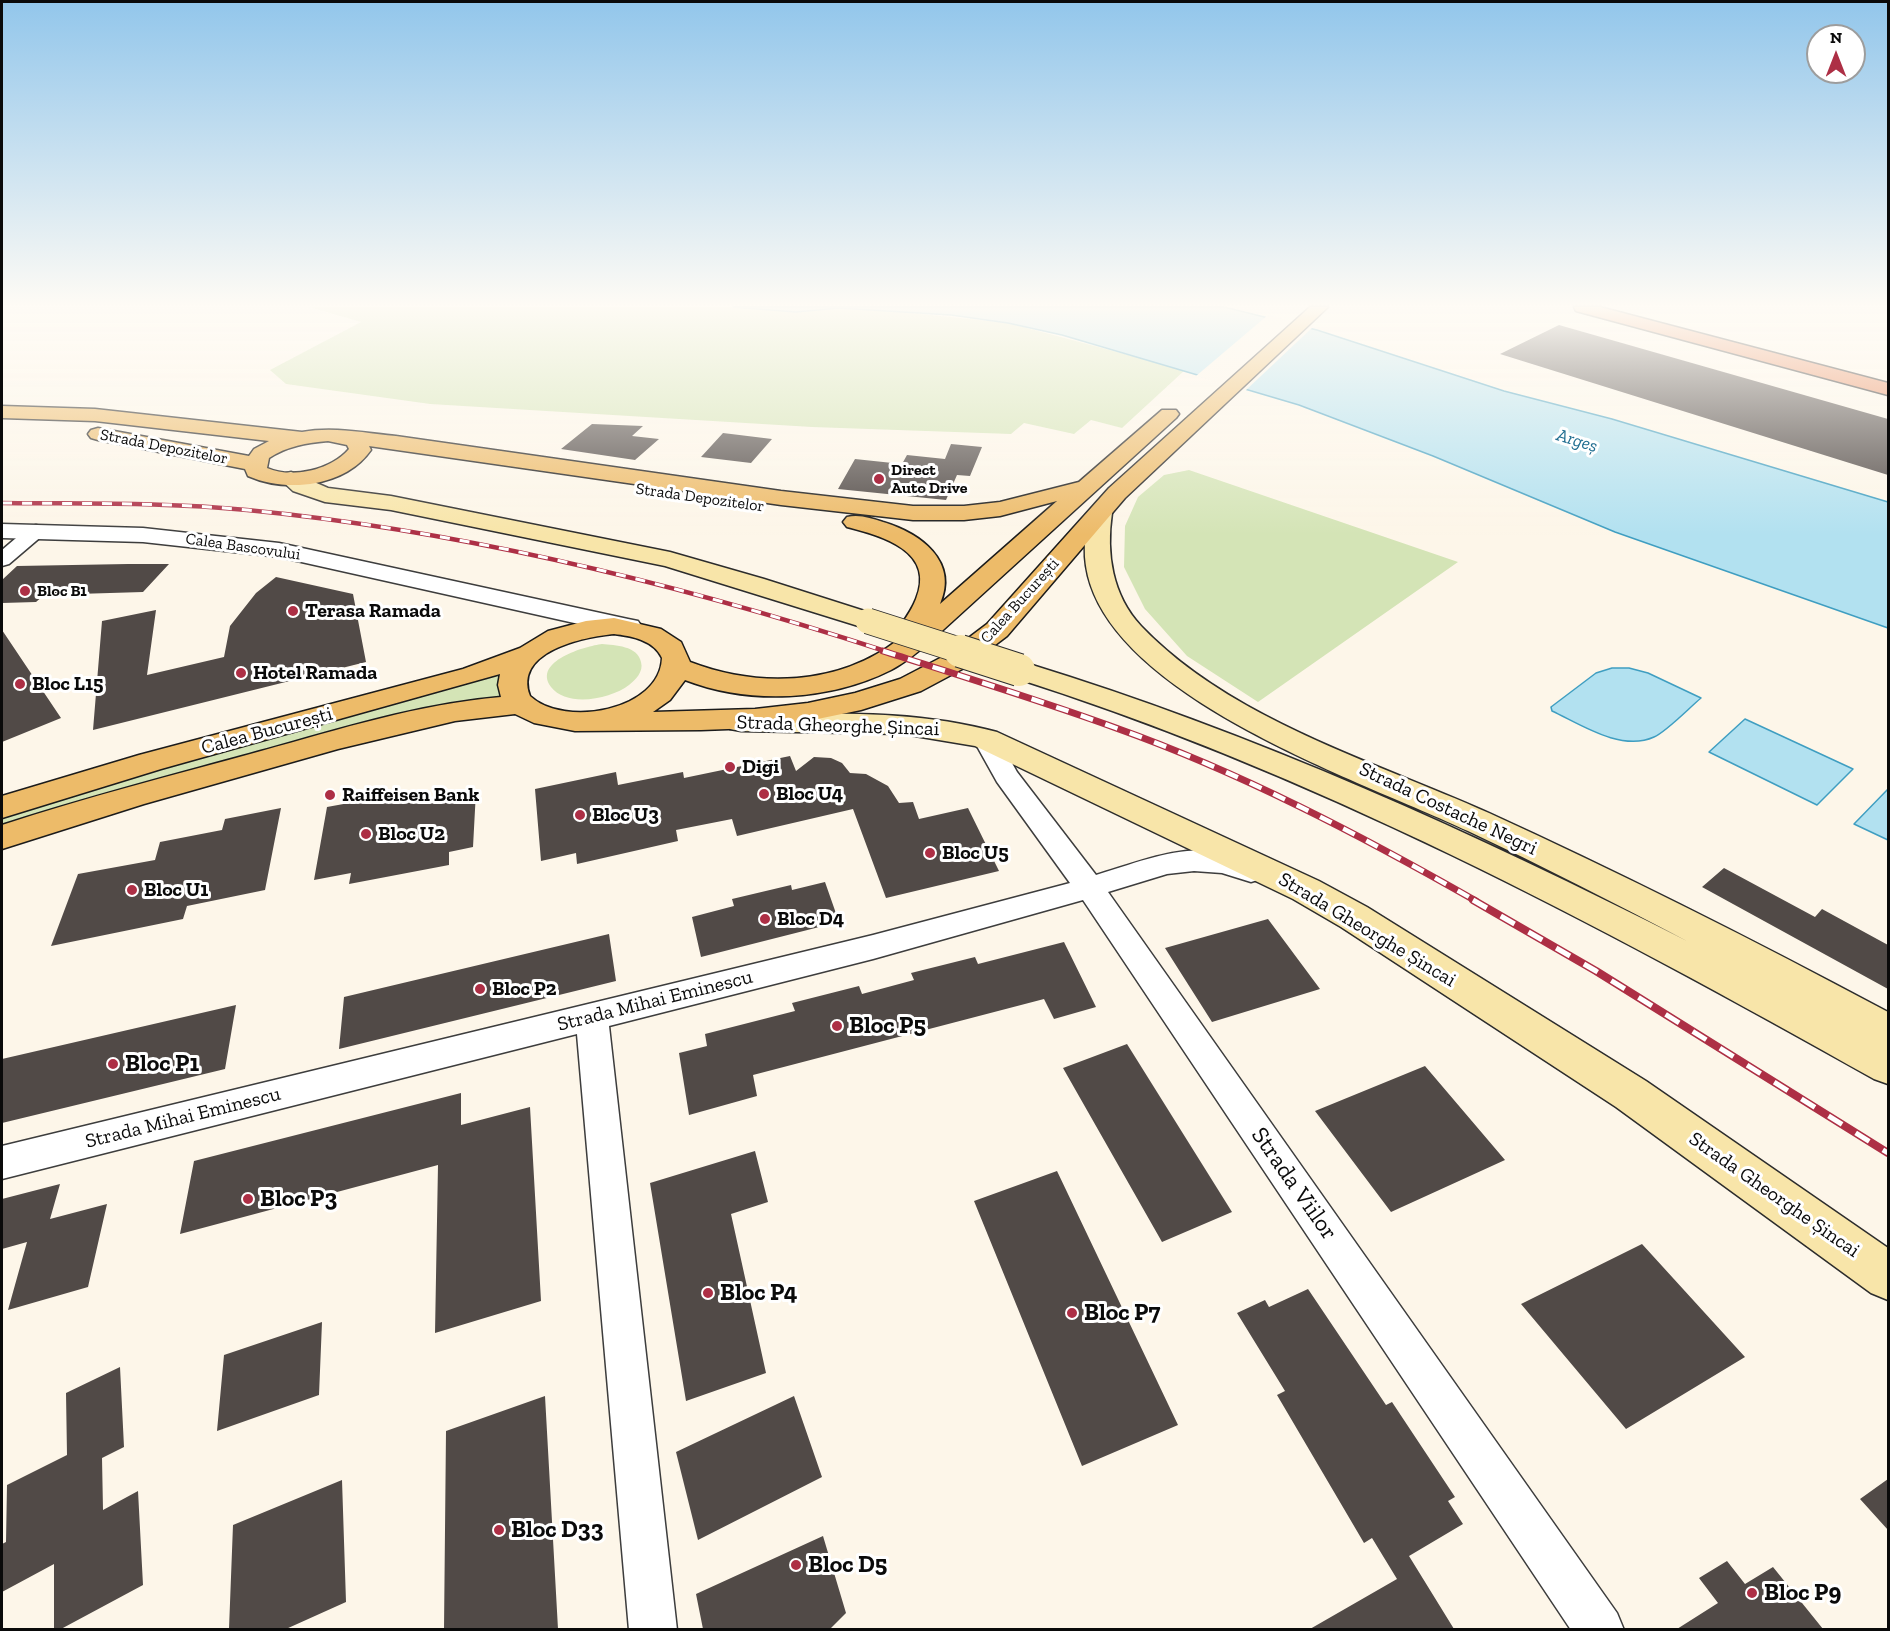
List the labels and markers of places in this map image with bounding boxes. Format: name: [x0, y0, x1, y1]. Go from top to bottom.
place label: Direct Auto Drive: [891, 460, 968, 498]
marker: Direct Auto Drive: [872, 472, 886, 486]
place label: Bloc B1: [37, 581, 87, 601]
marker: Bloc B1: [18, 584, 32, 598]
place label: Terasa Ramada: [305, 599, 441, 623]
marker: Terasa Ramada: [286, 604, 300, 618]
place label: Hotel Ramada: [253, 661, 377, 685]
marker: Hotel Ramada: [234, 666, 248, 680]
place label: Bloc L15: [32, 672, 103, 696]
marker: Bloc L15: [13, 677, 27, 691]
place label: Digi: [742, 755, 779, 779]
marker: Digi: [723, 760, 737, 774]
place label: Bloc U4: [776, 782, 843, 806]
place label: Raiffeisen Bank: [342, 783, 479, 807]
marker: Bloc U4: [757, 787, 771, 801]
marker: Raiffeisen Bank: [323, 788, 337, 802]
place label: Bloc U3: [592, 803, 659, 827]
marker: Bloc U3: [573, 808, 587, 822]
place label: Bloc U2: [378, 822, 445, 846]
marker: Bloc U2: [359, 827, 373, 841]
place label: Bloc U5: [942, 841, 1009, 865]
marker: Bloc U5: [923, 846, 937, 860]
place label: Bloc U1: [144, 878, 208, 902]
marker: Bloc U1: [125, 883, 139, 897]
place label: Bloc D4: [777, 907, 844, 931]
marker: Bloc D4: [758, 912, 772, 926]
place label: Bloc P2: [492, 977, 556, 1001]
marker: Bloc P2: [473, 982, 487, 996]
place label: Bloc P5: [849, 1012, 926, 1040]
marker: Bloc P5: [830, 1019, 844, 1033]
place label: Bloc P1: [125, 1050, 199, 1078]
marker: Bloc P1: [106, 1057, 120, 1071]
place label: Bloc P3: [260, 1185, 337, 1213]
marker: Bloc P3: [241, 1192, 255, 1206]
place label: Bloc P4: [720, 1279, 797, 1307]
marker: Bloc P4: [701, 1286, 715, 1300]
place label: Bloc P7: [1084, 1299, 1160, 1327]
marker: Bloc P7: [1065, 1306, 1079, 1320]
place label: Bloc D33: [511, 1516, 603, 1544]
marker: Bloc D33: [492, 1523, 506, 1537]
place label: Bloc D5: [808, 1551, 887, 1579]
marker: Bloc D5: [789, 1558, 803, 1572]
place label: Bloc P9: [1764, 1579, 1841, 1607]
marker: Bloc P9: [1745, 1586, 1759, 1600]

